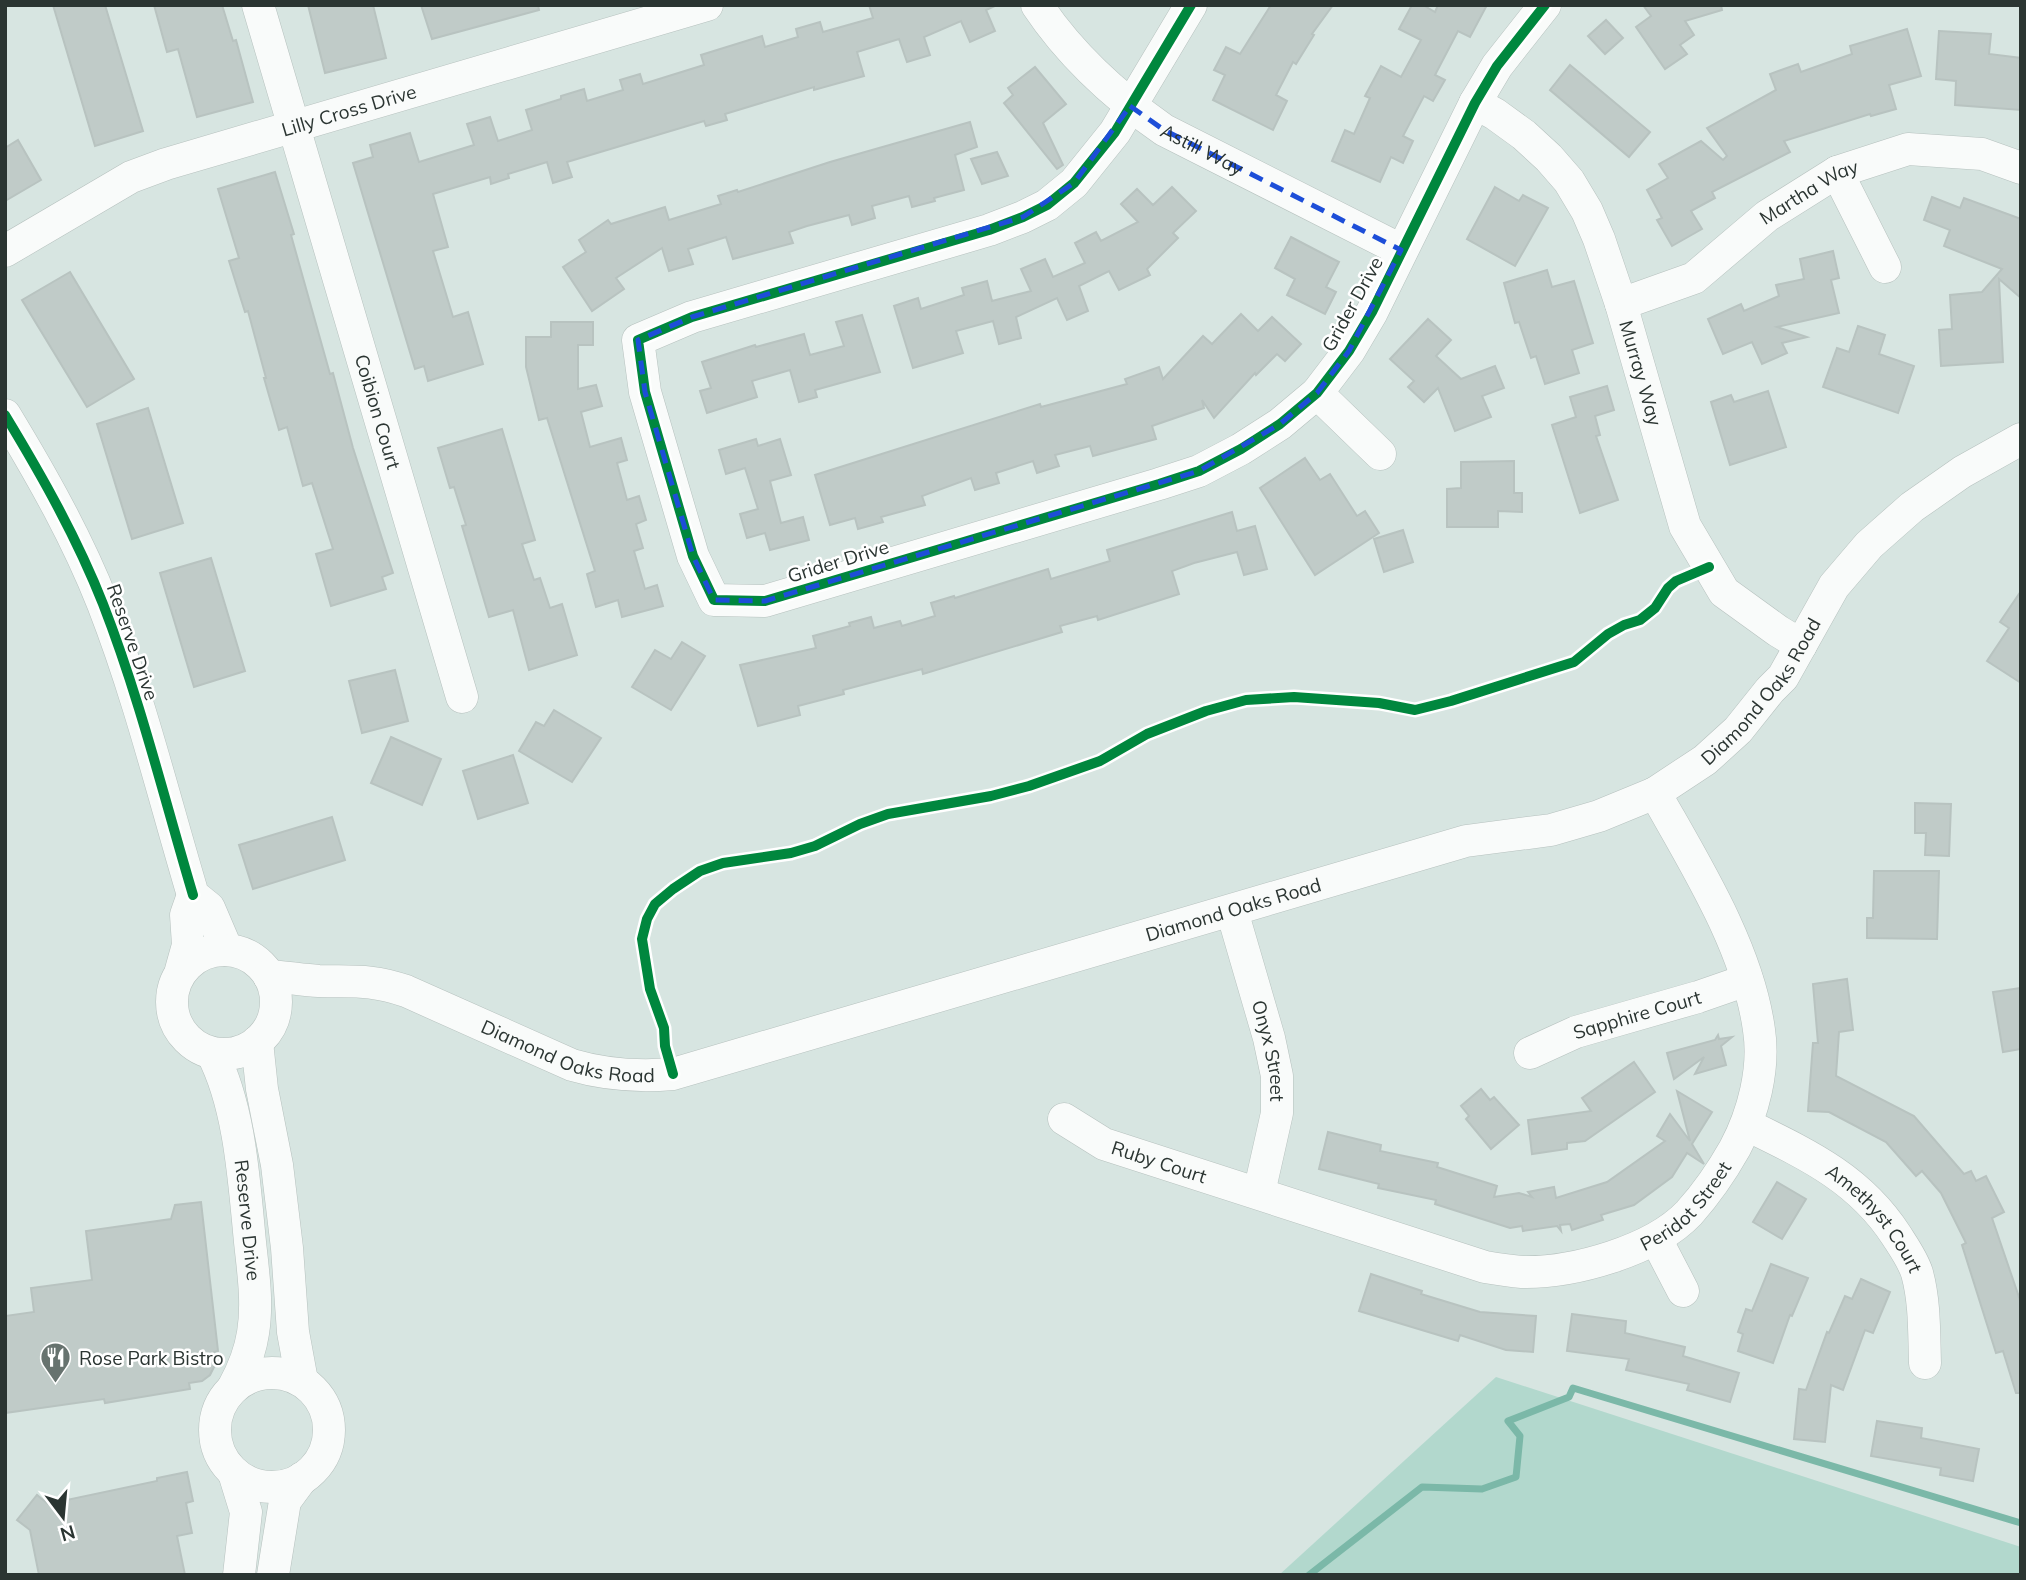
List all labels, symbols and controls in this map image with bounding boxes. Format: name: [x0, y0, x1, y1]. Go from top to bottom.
street label: Lilly Cross Drive: [279, 79, 419, 141]
street label: Astill Way: [1157, 118, 1248, 180]
street label: Martha Way: [1755, 154, 1861, 230]
street label: Grider Drive: [1316, 252, 1388, 356]
street label: Murray Way: [1614, 317, 1668, 429]
street label: Coibion Court: [350, 351, 406, 472]
street label: Grider Drive: [784, 534, 892, 588]
street label: Reserve Drive: [102, 581, 164, 703]
street label: Diamond Oaks Road: [1696, 614, 1826, 770]
street label: Diamond Oaks Road: [1143, 872, 1324, 947]
street label: Sapphire Court: [1570, 985, 1704, 1044]
street label: Onyx Street: [1247, 997, 1289, 1102]
street label: Diamond Oaks Road: [478, 1014, 655, 1087]
street label: Ruby Court: [1108, 1135, 1210, 1188]
street label: Peridot Street: [1636, 1156, 1736, 1256]
street label: Reserve Drive: [230, 1158, 266, 1282]
street label: Amethyst Court: [1821, 1158, 1928, 1276]
restaurant icon: Rose Park Bistro: [39, 1341, 73, 1385]
place label: Rose Park Bistro: [79, 1346, 224, 1370]
north arrow: [28, 1482, 98, 1552]
text: N: [57, 1520, 78, 1547]

